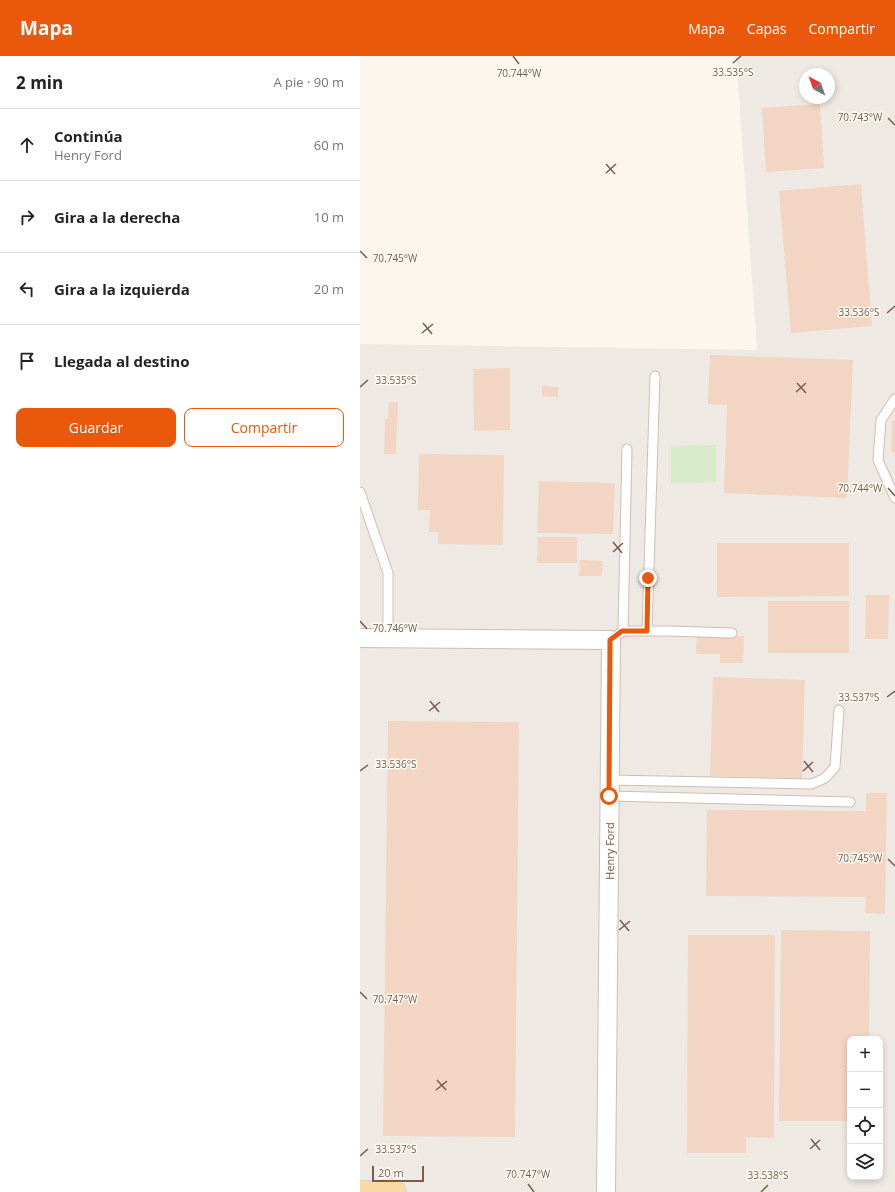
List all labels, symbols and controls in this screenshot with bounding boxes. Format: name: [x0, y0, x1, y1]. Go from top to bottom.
text: Mapa: [20, 15, 73, 41]
text: Mapa: [688, 19, 725, 38]
text: Capas: [747, 19, 786, 38]
text: Compartir: [808, 19, 875, 38]
text: 33.535°S: [713, 65, 753, 79]
text: 70.744°W: [497, 66, 542, 80]
north arrow: [799, 68, 835, 104]
text: 2 min: [16, 71, 63, 94]
text: A pie · 90 m: [273, 73, 344, 91]
text: 70.743°W: [838, 110, 883, 124]
text: Continúa: [54, 126, 123, 146]
icon: ahead: [16, 134, 38, 156]
text: 60 m: [314, 136, 344, 154]
text: Henry Ford: [54, 146, 122, 164]
icon: right: [16, 206, 38, 228]
text: Gira a la derecha: [54, 207, 180, 227]
text: 10 m: [314, 208, 344, 226]
text: 70.745°W: [373, 251, 418, 265]
icon: left: [16, 278, 38, 300]
text: Gira a la izquierda: [54, 279, 190, 299]
text: 20 m: [314, 280, 344, 298]
text: 33.536°S: [839, 305, 879, 319]
icon: arrive: [16, 350, 38, 372]
text: Llegada al destino: [54, 351, 189, 371]
text: 33.535°S: [376, 373, 416, 387]
button: Guardar: [16, 408, 176, 447]
button: Compartir: [184, 408, 344, 447]
text: 70.744°W: [838, 481, 883, 495]
route end: [639, 569, 657, 587]
text: 70.746°W: [373, 621, 418, 635]
text: 33.537°S: [839, 690, 879, 704]
text: 33.536°S: [376, 757, 416, 771]
route start: [600, 787, 618, 805]
street label: Henry Ford: [602, 822, 617, 880]
text: 70.745°W: [838, 851, 883, 865]
text: 70.747°W: [373, 992, 418, 1006]
map controls: [847, 1036, 883, 1180]
button: +: [847, 1036, 883, 1072]
button: −: [847, 1072, 883, 1108]
button: locate: [847, 1108, 883, 1144]
text: 33.537°S: [376, 1142, 416, 1156]
button: layers: [847, 1144, 883, 1180]
scale bar: [372, 1164, 424, 1183]
text: 20 m: [378, 1165, 404, 1180]
text: 70.747°W: [506, 1167, 551, 1181]
text: 33.538°S: [748, 1168, 788, 1182]

